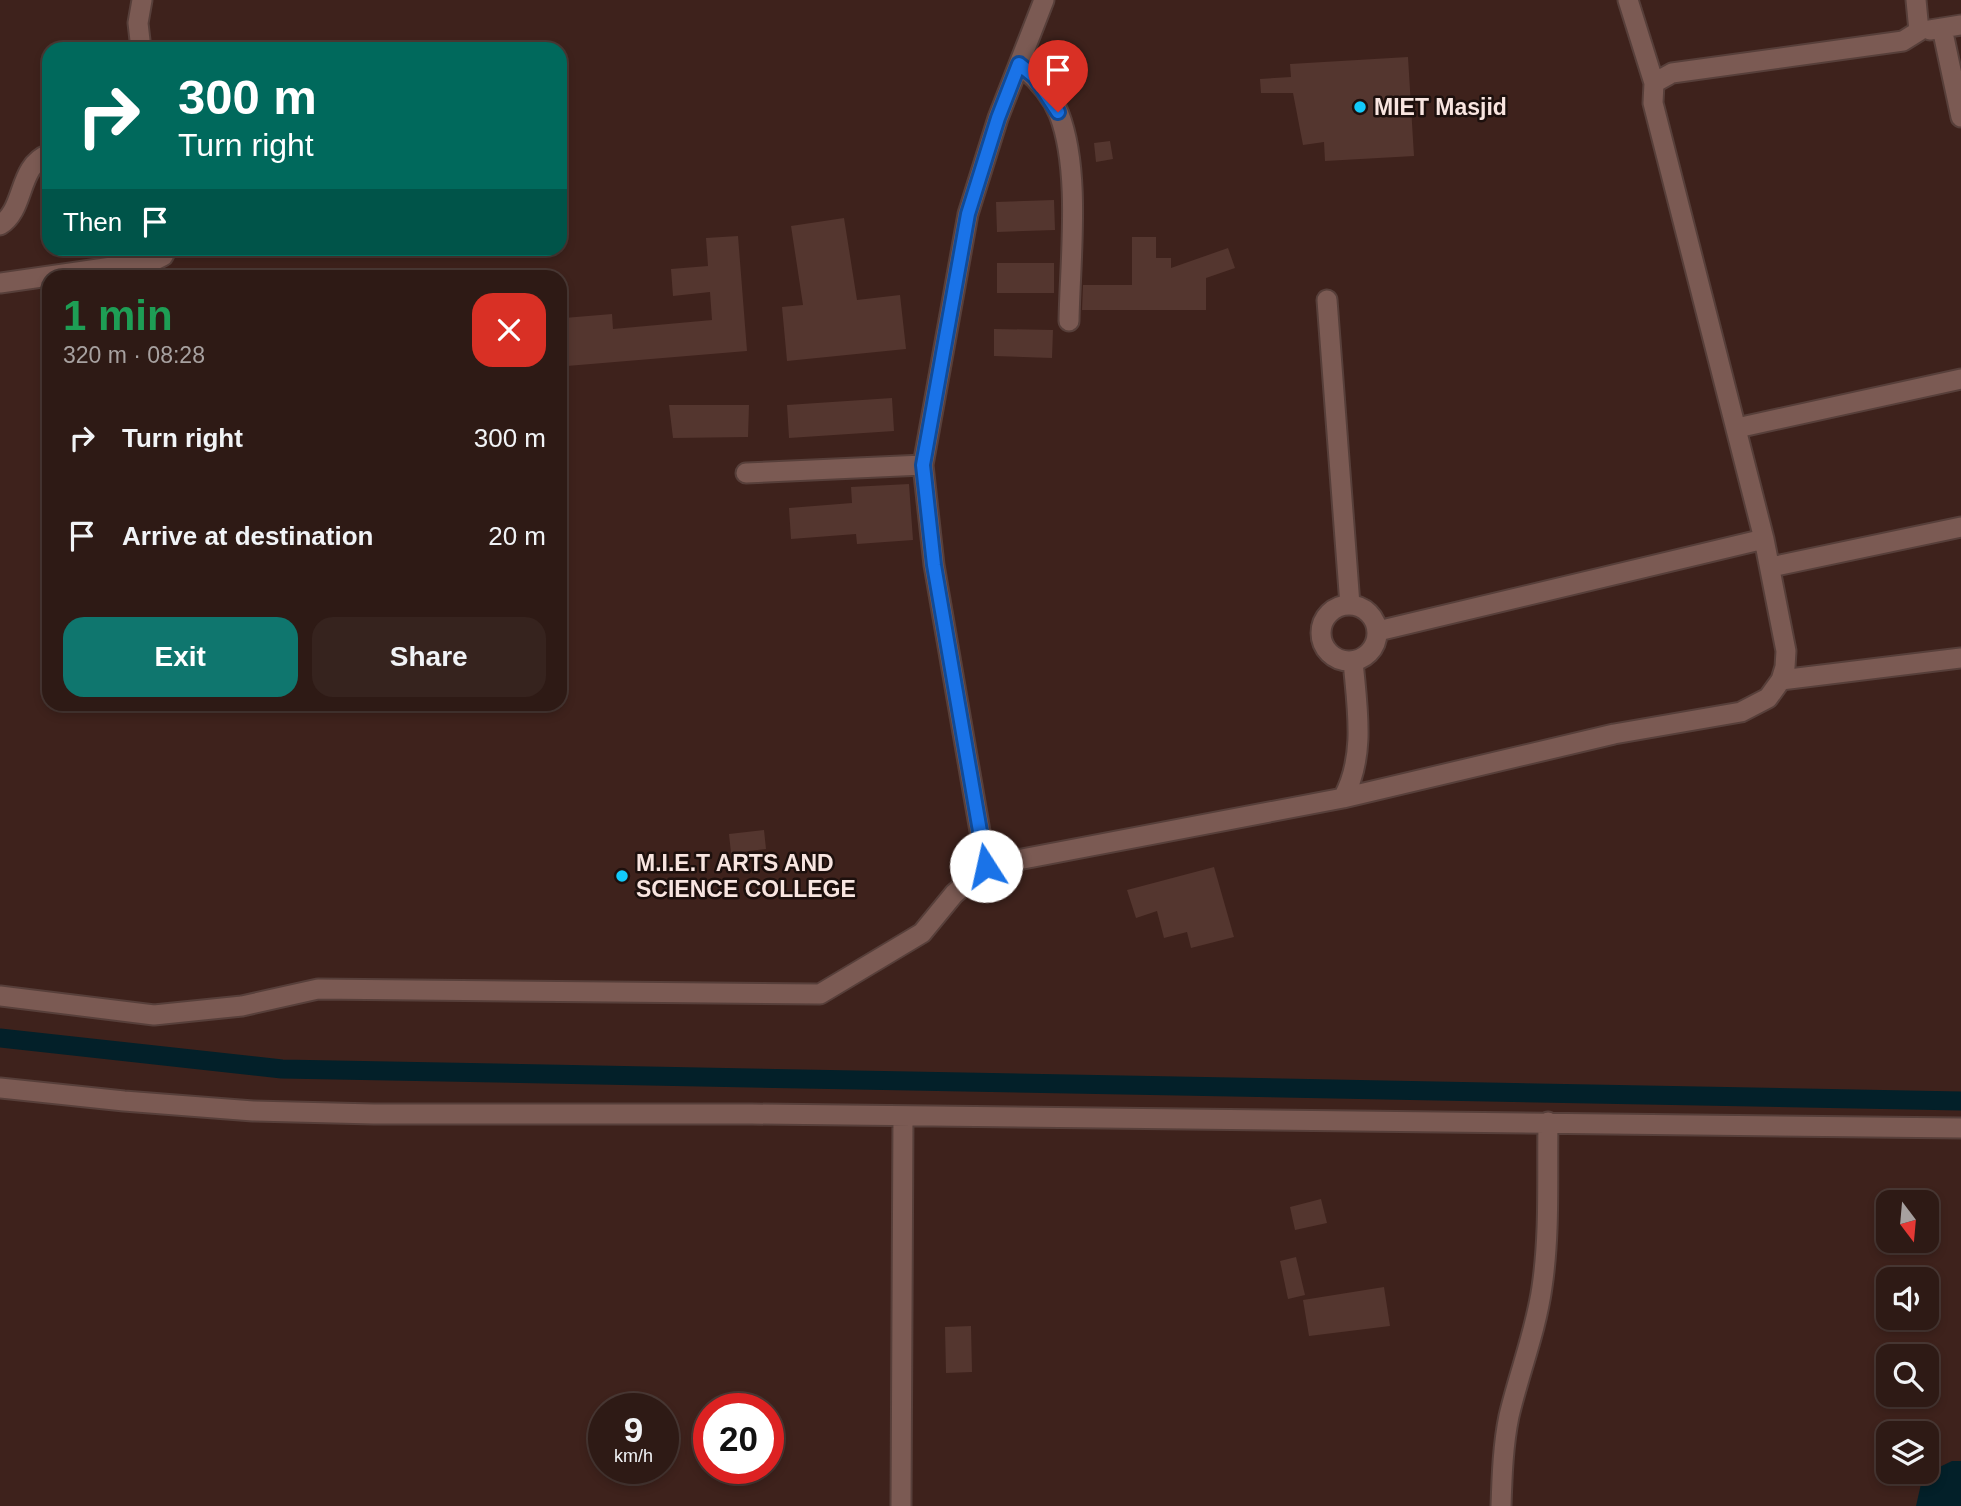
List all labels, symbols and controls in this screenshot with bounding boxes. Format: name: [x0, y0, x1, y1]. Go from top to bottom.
pin: [1028, 40, 1088, 112]
icon: arrive: [1039, 51, 1077, 89]
icon: right: [63, 70, 154, 161]
text: 300 m: [178, 70, 317, 124]
place label: MIET Masjid: [1374, 94, 1507, 120]
marker: MIET Masjid: [1352, 99, 1368, 115]
text: Turn right: [178, 127, 314, 163]
icon: arrive: [136, 203, 174, 241]
text: Then: [63, 207, 122, 237]
text: 1 min: [63, 292, 173, 339]
button: close: [472, 293, 546, 367]
text: 320 m · 08:28: [63, 342, 205, 368]
icon: right: [63, 419, 101, 457]
text: Turn right: [122, 423, 243, 453]
text: 300 m: [474, 423, 546, 453]
icon: arrive: [63, 517, 101, 555]
text: Arrive at destination: [122, 521, 373, 551]
text: 20 m: [488, 521, 546, 551]
button: Exit: [63, 617, 298, 697]
button: Share: [312, 617, 546, 697]
position arrow: [949, 829, 1023, 903]
place label: M.I.E.T ARTS AND SCIENCE COLLEGE: [636, 850, 856, 902]
marker: M.I.E.T ARTS AND SCIENCE COLLEGE: [614, 868, 630, 884]
north arrow: [1876, 1190, 1939, 1253]
map controls: [1876, 1190, 1939, 1484]
button: sound: [1876, 1267, 1939, 1330]
button: search: [1876, 1344, 1939, 1407]
speed limit sign: 20: [693, 1393, 784, 1484]
text: 9: [624, 1410, 643, 1449]
button: layers: [1876, 1421, 1939, 1484]
text: km/h: [614, 1446, 653, 1466]

